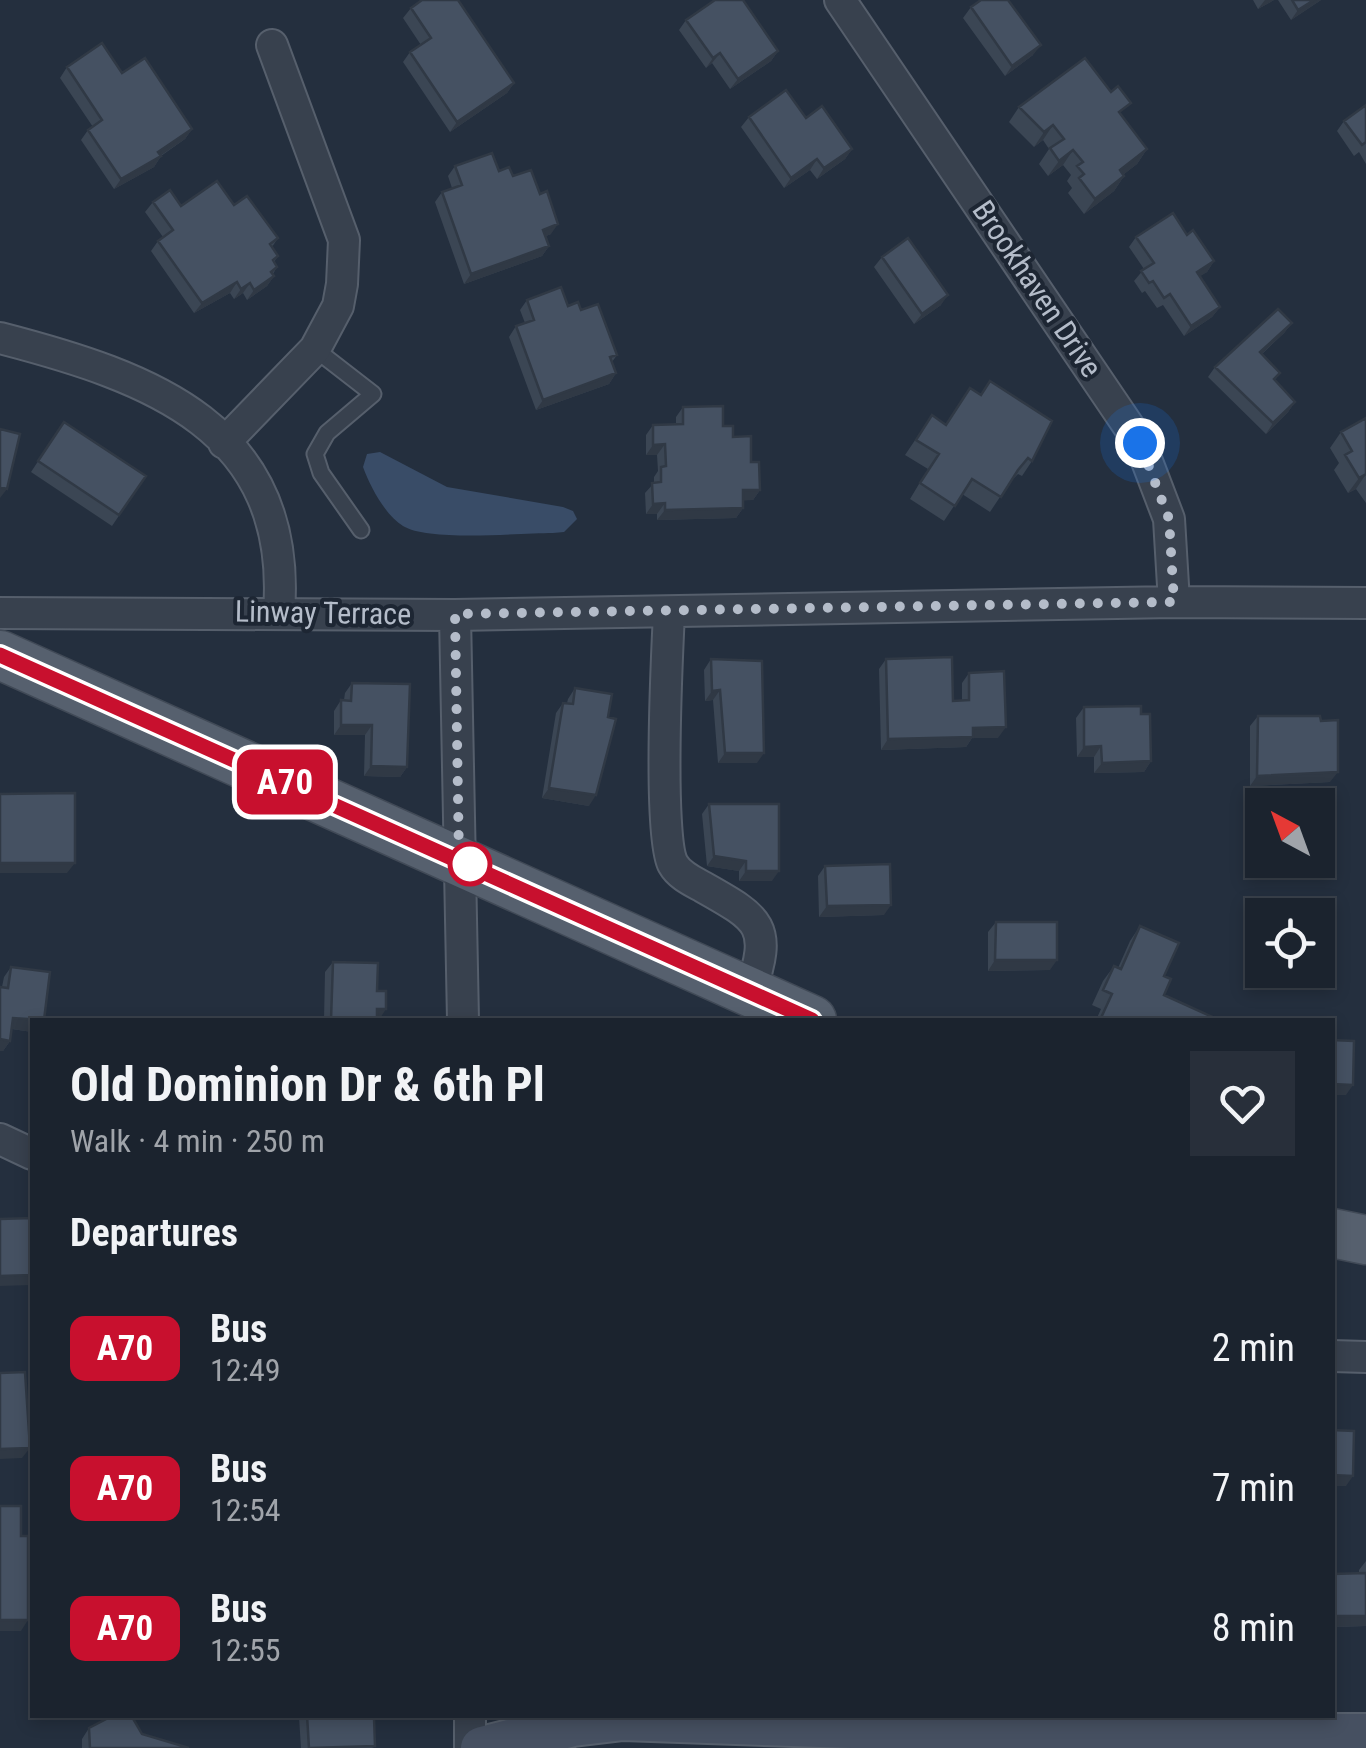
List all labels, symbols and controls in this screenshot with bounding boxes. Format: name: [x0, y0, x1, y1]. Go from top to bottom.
street label: Brookhaven Drive: [965, 194, 1109, 384]
your location: [1115, 418, 1165, 468]
street label: Linway Terrace: [235, 593, 411, 632]
line badge: A70: [228, 750, 342, 814]
text: A70: [257, 762, 313, 803]
north arrow: [1245, 788, 1335, 878]
map controls: [1245, 788, 1335, 988]
unlabelled marker: [449, 843, 491, 885]
button: locate: [1245, 898, 1335, 988]
button: heart: [1190, 1051, 1295, 1156]
text: Old Dominion Dr & 6th Pl: [70, 1056, 545, 1113]
text: Walk · 4 min · 250 m: [70, 1122, 325, 1160]
text: Departures: [70, 1211, 238, 1255]
text: Bus: [210, 1307, 267, 1351]
text: 2 min: [1212, 1326, 1295, 1370]
text: A70: [97, 1328, 153, 1369]
text: 12:49: [210, 1351, 281, 1389]
text: Bus: [210, 1447, 267, 1491]
text: 7 min: [1212, 1466, 1295, 1510]
text: A70: [97, 1468, 153, 1509]
text: 12:54: [210, 1491, 281, 1529]
text: Bus: [210, 1587, 267, 1631]
text: 8 min: [1212, 1606, 1295, 1650]
text: A70: [97, 1608, 153, 1649]
text: 12:55: [210, 1631, 281, 1669]

